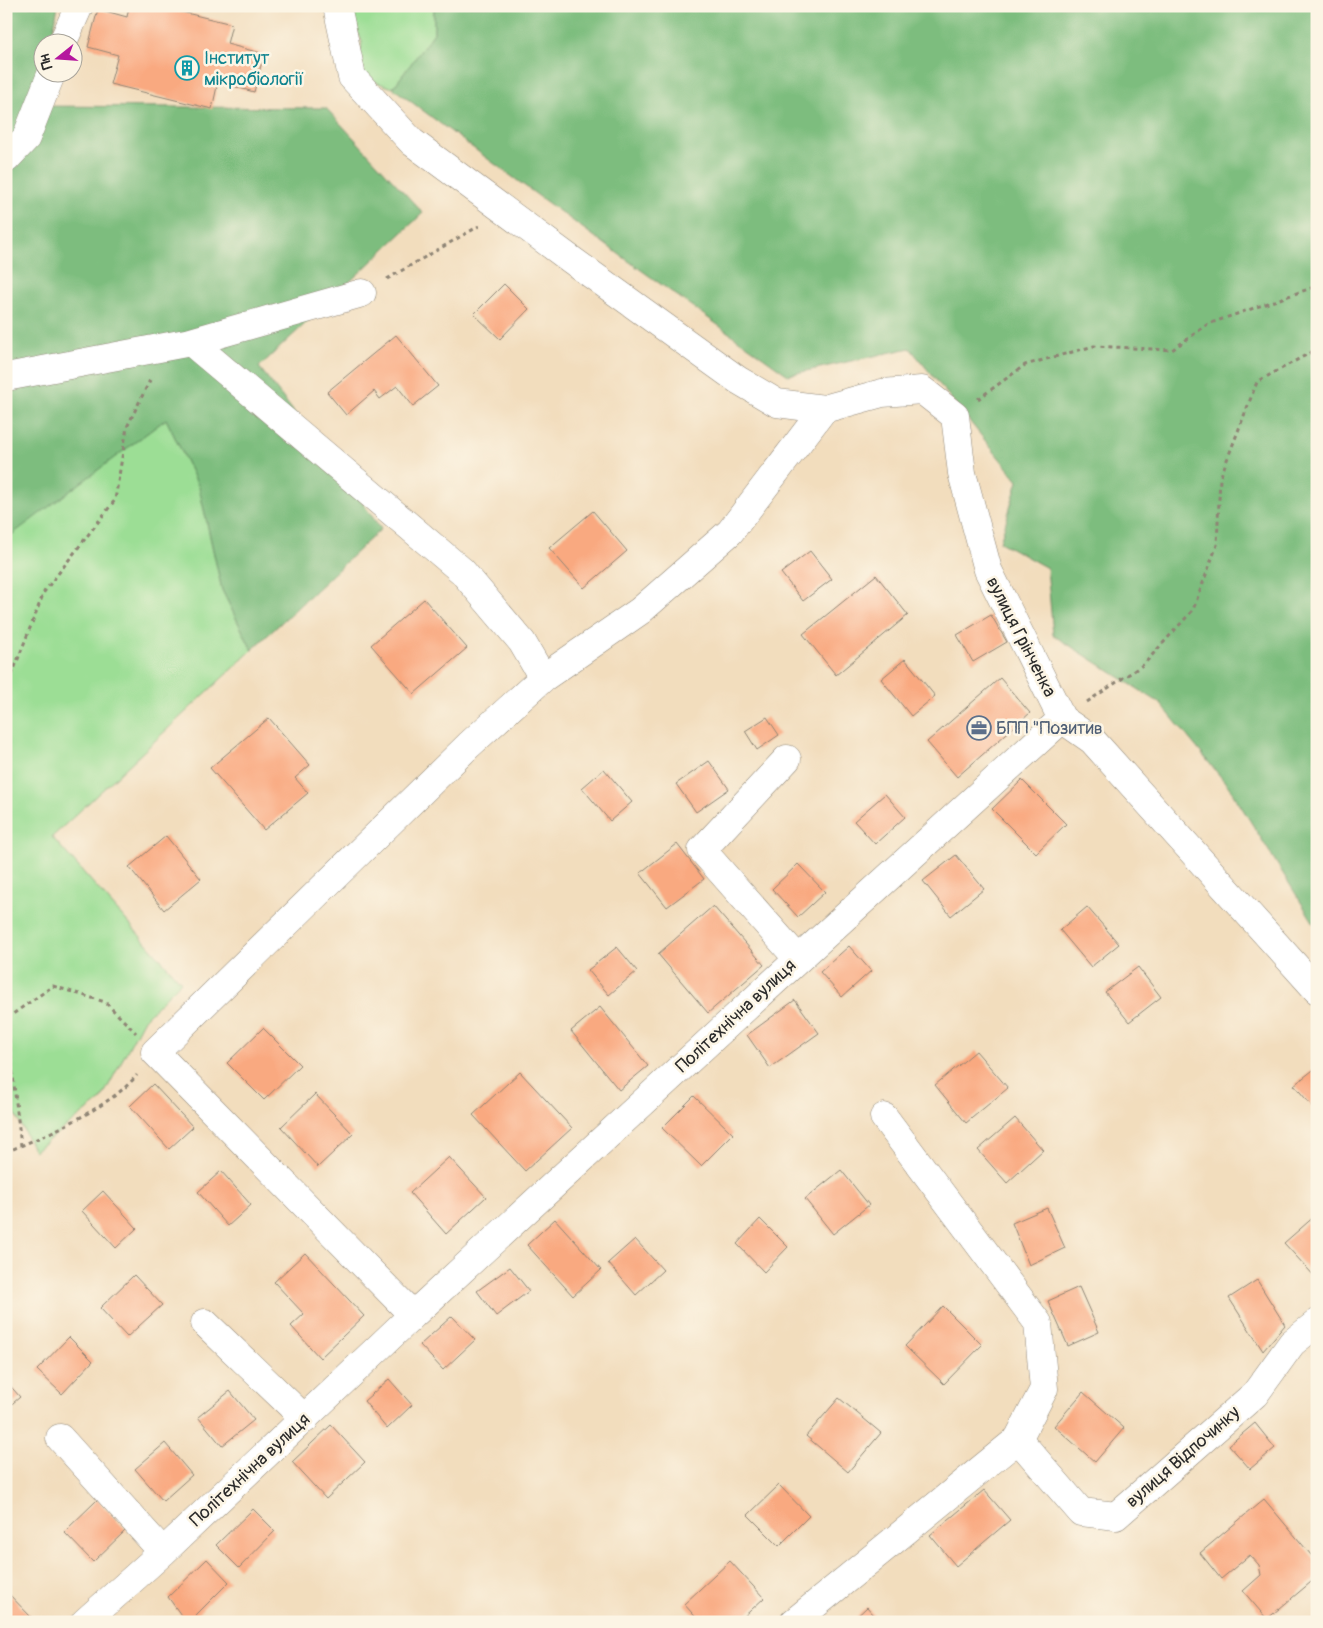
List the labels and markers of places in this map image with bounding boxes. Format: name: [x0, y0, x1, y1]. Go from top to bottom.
place label: Інститут мікробіології: [204, 47, 304, 91]
building icon: Інститут мікробіології: [174, 55, 200, 81]
office icon: БПП "Позитив: [966, 715, 992, 741]
place label: БПП "Позитив: [996, 717, 1103, 740]

